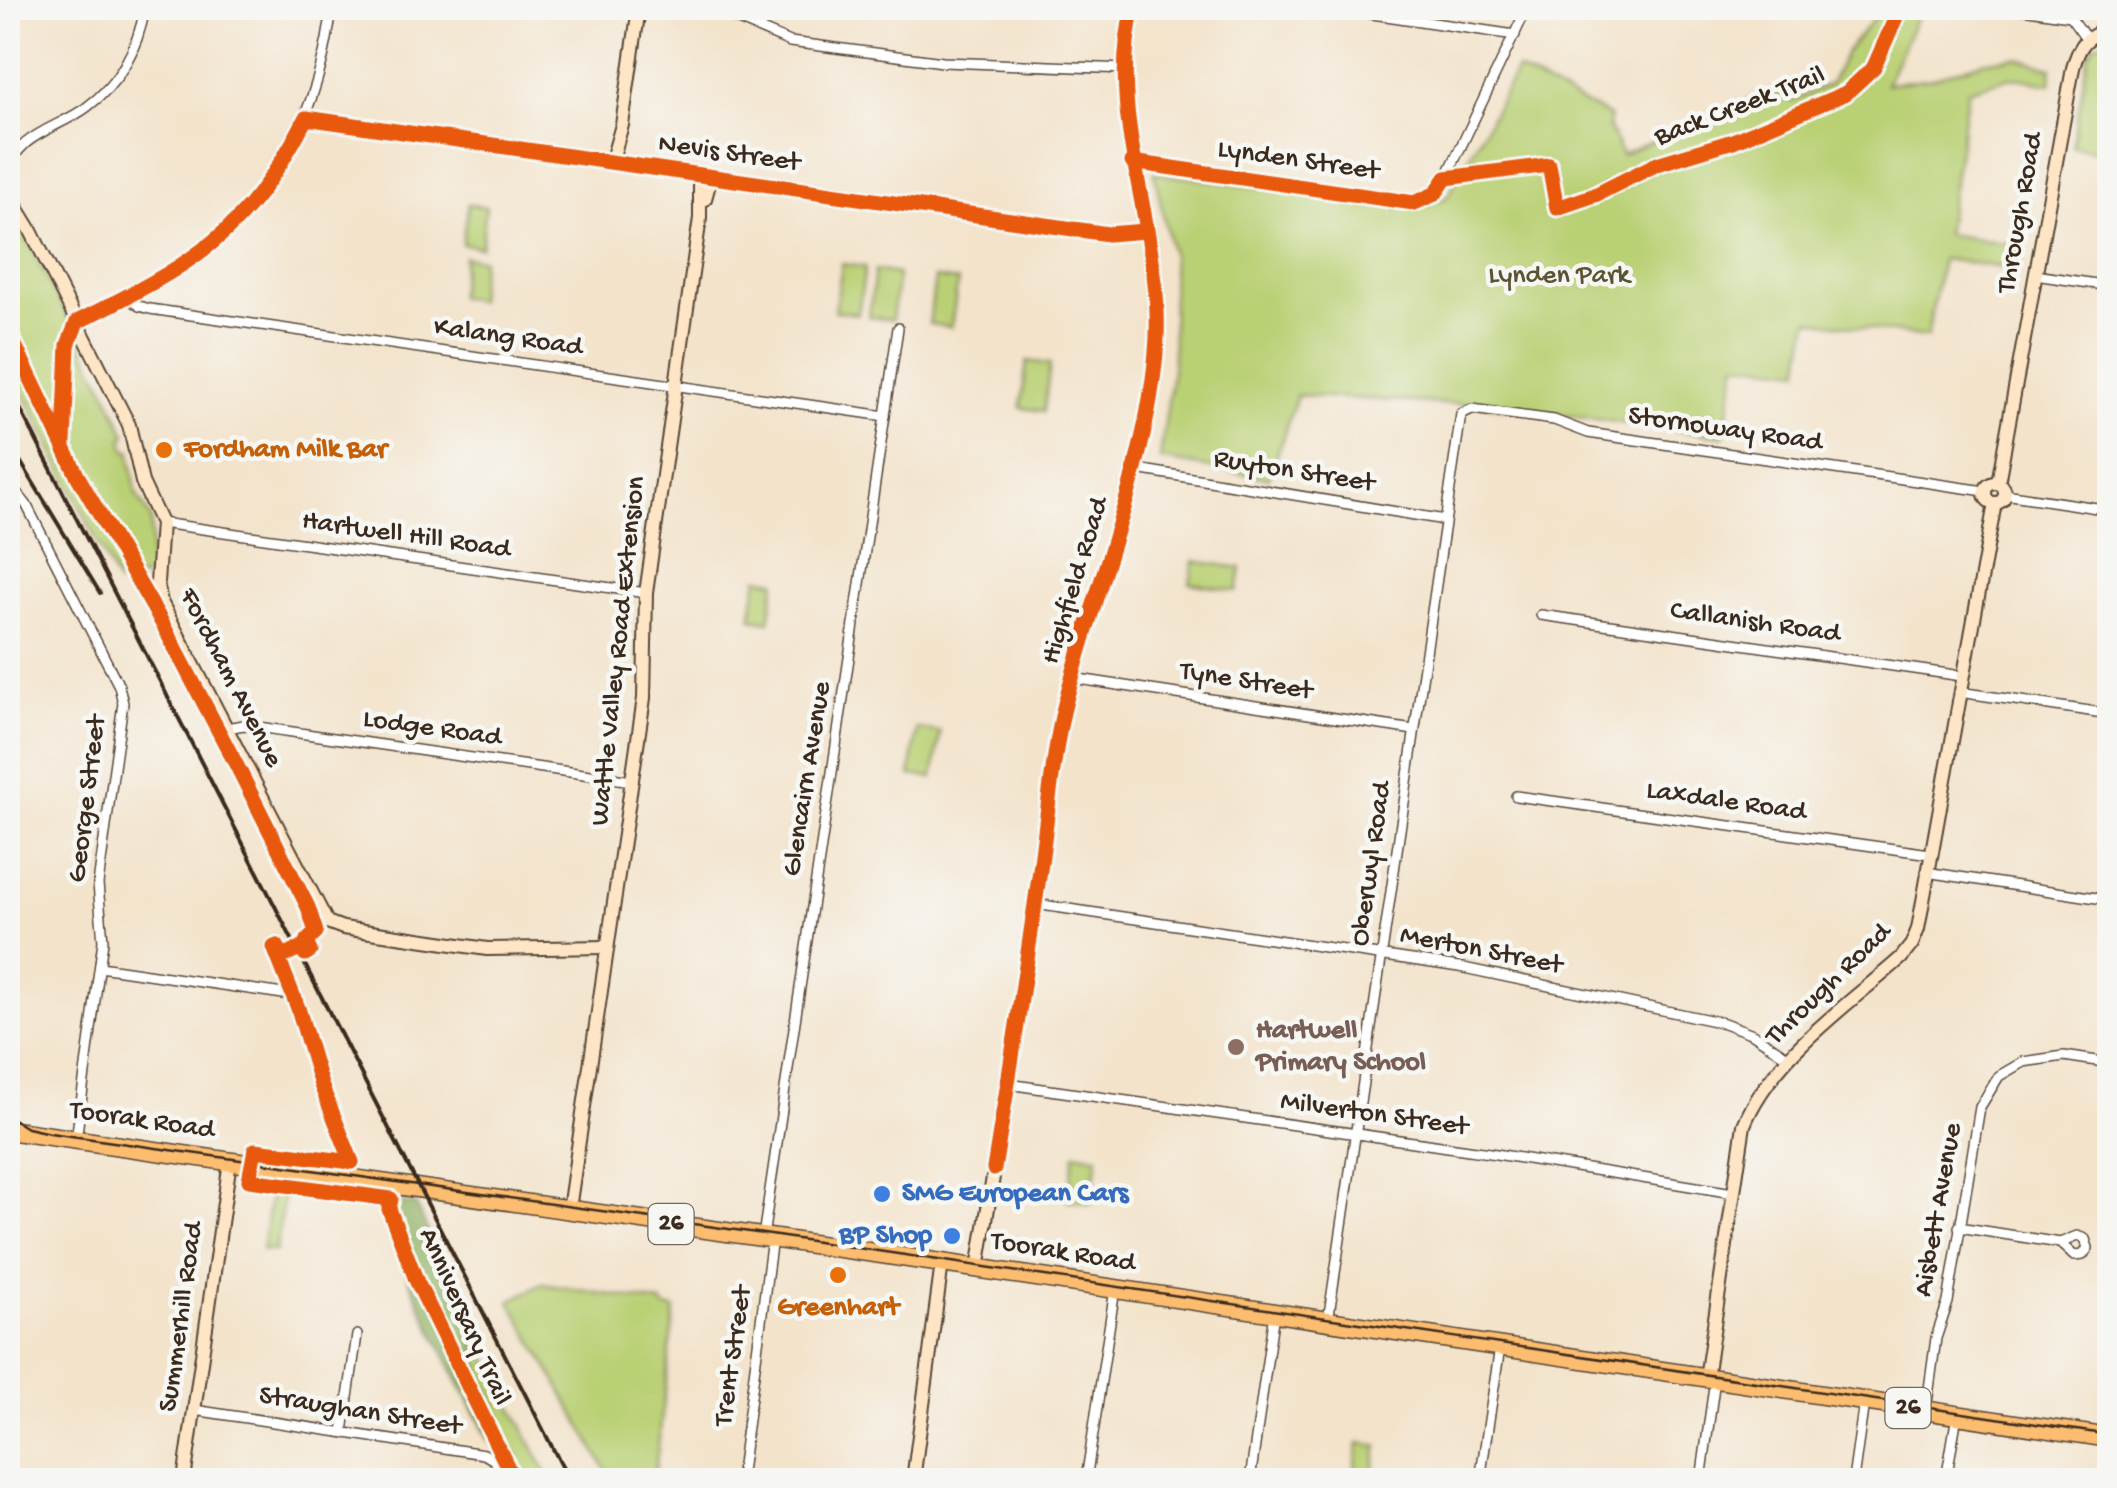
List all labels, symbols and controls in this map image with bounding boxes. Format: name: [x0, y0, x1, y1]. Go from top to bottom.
street label: Back Creek Trail: [1649, 59, 1830, 155]
street label: Nevis Street: [656, 128, 805, 181]
street label: Through Road: [1990, 128, 2052, 298]
street label: Lynden Street: [1215, 133, 1383, 189]
park label: Lynden Park: [1488, 260, 1632, 293]
street label: Kalang Road: [432, 311, 587, 365]
street label: Stornoway Road: [1626, 400, 1827, 460]
place label: Fordham Milk Bar: [183, 434, 390, 467]
marker: Fordham Milk Bar: [153, 439, 175, 461]
street label: Ruyton Street: [1211, 443, 1379, 501]
street label: Wattle Valley Road Extension: [584, 474, 654, 827]
street label: Highfield Road: [1035, 491, 1118, 668]
street label: Hartwell Hill Road: [300, 505, 515, 567]
street label: Fordham Avenue: [170, 582, 290, 774]
street label: Callanish Road: [1668, 595, 1845, 652]
street label: Tyne Street: [1175, 655, 1317, 709]
street label: Glencairn Avenue: [776, 679, 840, 879]
street label: Lodge Road: [361, 703, 506, 755]
street label: George Street: [61, 711, 115, 885]
street label: Laxdale Road: [1644, 774, 1811, 830]
street label: Oberwyl Road: [1344, 777, 1400, 948]
street label: Through Road: [1758, 915, 1901, 1055]
street label: Merton Street: [1397, 919, 1567, 983]
place label: Hartwell Primary School: [1254, 1015, 1426, 1080]
marker: Hartwell Primary School: [1225, 1036, 1247, 1058]
street label: Milverton Street: [1278, 1086, 1472, 1145]
street label: Toorak Road: [66, 1094, 219, 1148]
street label: Aisbett Avenue: [1907, 1120, 1971, 1299]
place label: SMG European Cars: [902, 1178, 1130, 1211]
marker: SMG European Cars: [871, 1183, 893, 1205]
road number: 26: [648, 1204, 694, 1244]
street label: Summerhill Road: [152, 1217, 212, 1414]
place label: BP Shop: [838, 1220, 932, 1253]
street label: Anniversary Trail: [410, 1223, 518, 1411]
marker: BP Shop: [941, 1225, 963, 1247]
street label: Toorak Road: [987, 1225, 1140, 1281]
marker: Greenhart: [827, 1264, 849, 1286]
street label: Trent Street: [708, 1281, 761, 1430]
place label: Greenhart: [777, 1292, 901, 1325]
street label: Straughan Street: [257, 1380, 466, 1445]
road number: 26: [1886, 1388, 1930, 1428]

